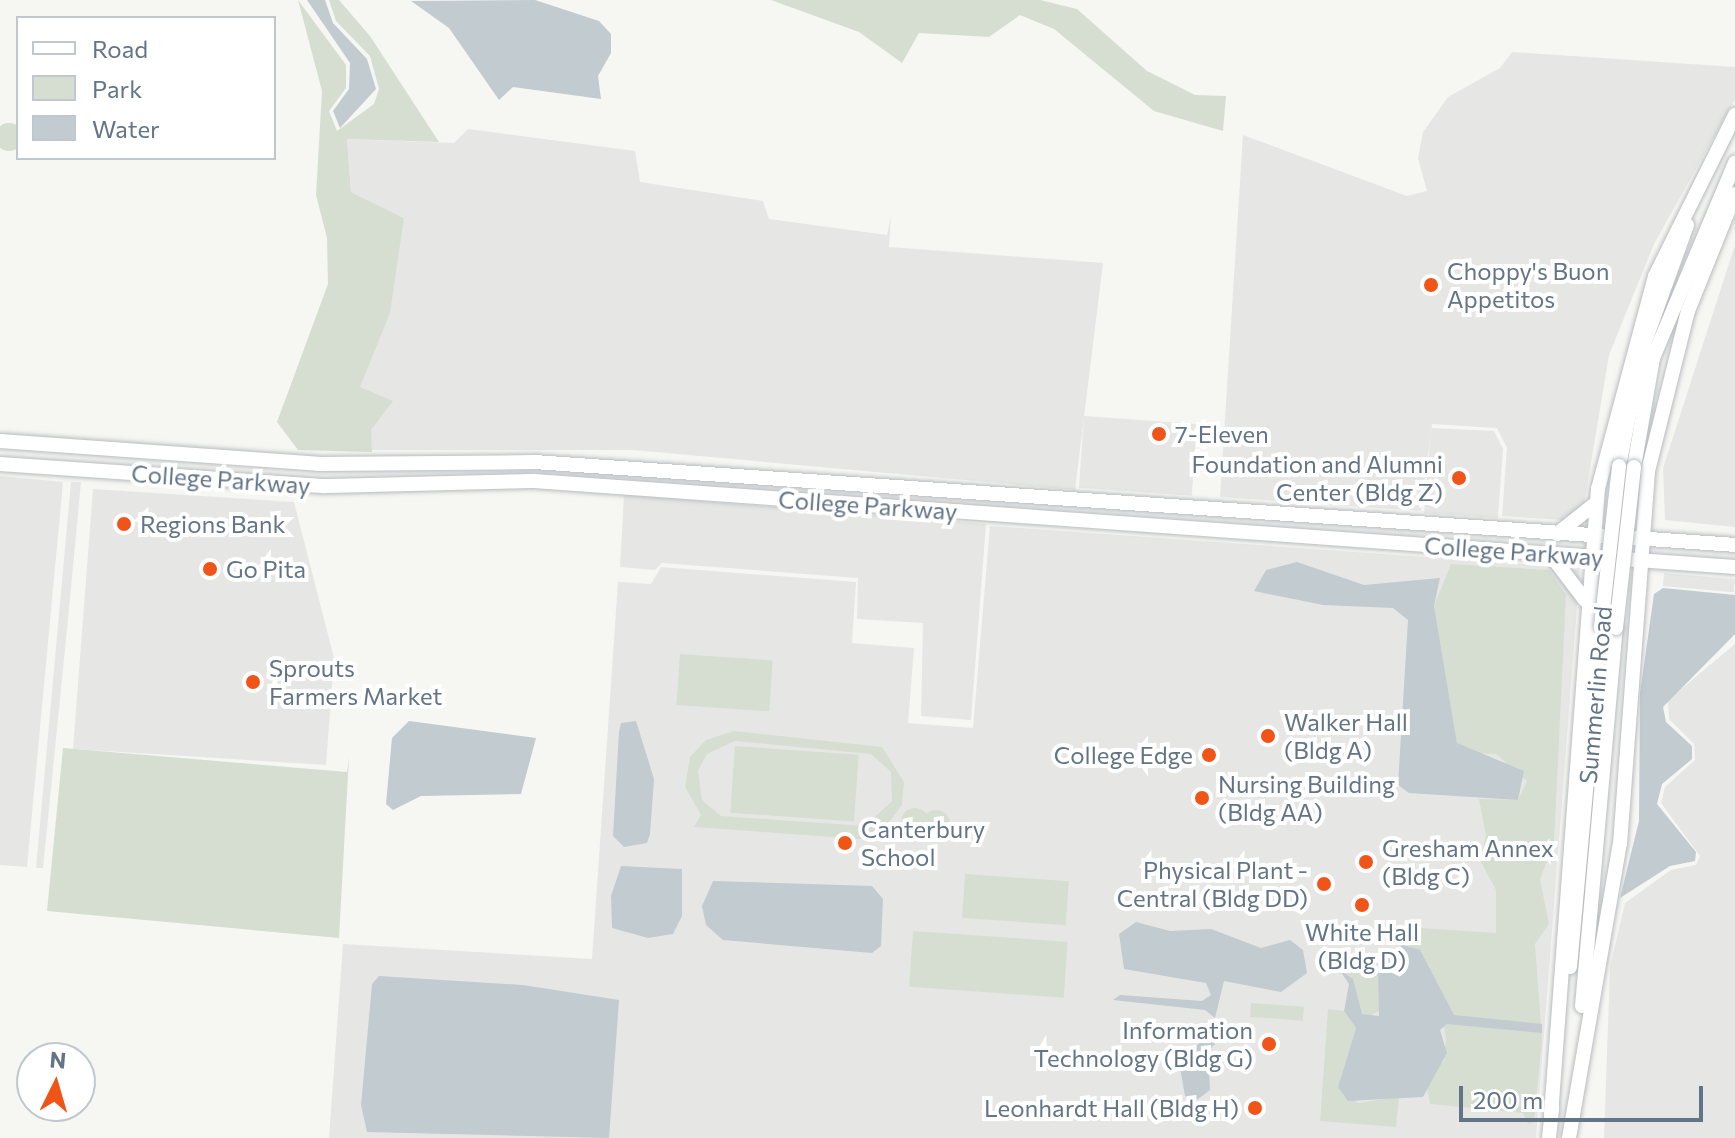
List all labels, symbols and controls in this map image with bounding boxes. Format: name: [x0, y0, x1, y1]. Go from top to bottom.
legend: [16, 16, 276, 160]
text: Road: [92, 34, 148, 63]
text: Park: [92, 74, 142, 103]
text: Water: [92, 114, 160, 143]
place label: Choppy's Buon Appetitos: [1447, 257, 1609, 313]
marker: Choppy's Buon Appetitos: [1422, 276, 1440, 294]
place label: 7-Eleven: [1175, 420, 1269, 448]
marker: 7-Eleven: [1150, 425, 1168, 443]
place label: Foundation and Alumni Center (Bldg Z): [1191, 450, 1443, 506]
street label: College Parkway: [130, 458, 312, 500]
marker: Foundation and Alumni Center (Bldg Z): [1450, 469, 1468, 487]
street label: College Parkway: [777, 484, 959, 526]
place label: Regions Bank: [140, 510, 286, 538]
marker: Regions Bank: [115, 515, 133, 533]
street label: College Parkway: [1423, 530, 1605, 572]
place label: Go Pita: [226, 555, 306, 583]
marker: Go Pita: [201, 560, 219, 578]
street label: Summerlin Road: [1573, 605, 1617, 785]
place label: Sprouts Farmers Market: [269, 654, 442, 710]
marker: Sprouts Farmers Market: [244, 673, 262, 691]
place label: Walker Hall (Bldg A): [1284, 708, 1408, 764]
marker: Walker Hall (Bldg A): [1259, 727, 1277, 745]
place label: College Edge: [1054, 741, 1193, 769]
marker: College Edge: [1200, 746, 1218, 764]
place label: Nursing Building (Bldg AA): [1218, 770, 1395, 826]
marker: Nursing Building (Bldg AA): [1193, 789, 1211, 807]
place label: Canterbury School: [861, 815, 985, 871]
marker: Canterbury School: [836, 834, 854, 852]
place label: Gresham Annex (Bldg C): [1382, 834, 1554, 890]
marker: Gresham Annex (Bldg C): [1357, 853, 1375, 871]
place label: Physical Plant - Central (Bldg DD): [1117, 856, 1308, 912]
marker: Physical Plant - Central (Bldg DD): [1315, 875, 1333, 893]
marker: White Hall (Bldg D): [1353, 896, 1371, 914]
place label: White Hall (Bldg D): [1305, 918, 1419, 974]
place label: Information Technology (Bldg G): [1034, 1016, 1253, 1072]
marker: Information Technology (Bldg G): [1260, 1035, 1278, 1053]
north arrow: [16, 1042, 96, 1122]
text: N: [49, 1045, 67, 1074]
scale bar: [1463, 1070, 1707, 1120]
text: 200 m: [1473, 1085, 1543, 1114]
place label: Leonhardt Hall (Bldg H): [984, 1094, 1239, 1122]
marker: Leonhardt Hall (Bldg H): [1246, 1099, 1264, 1117]

